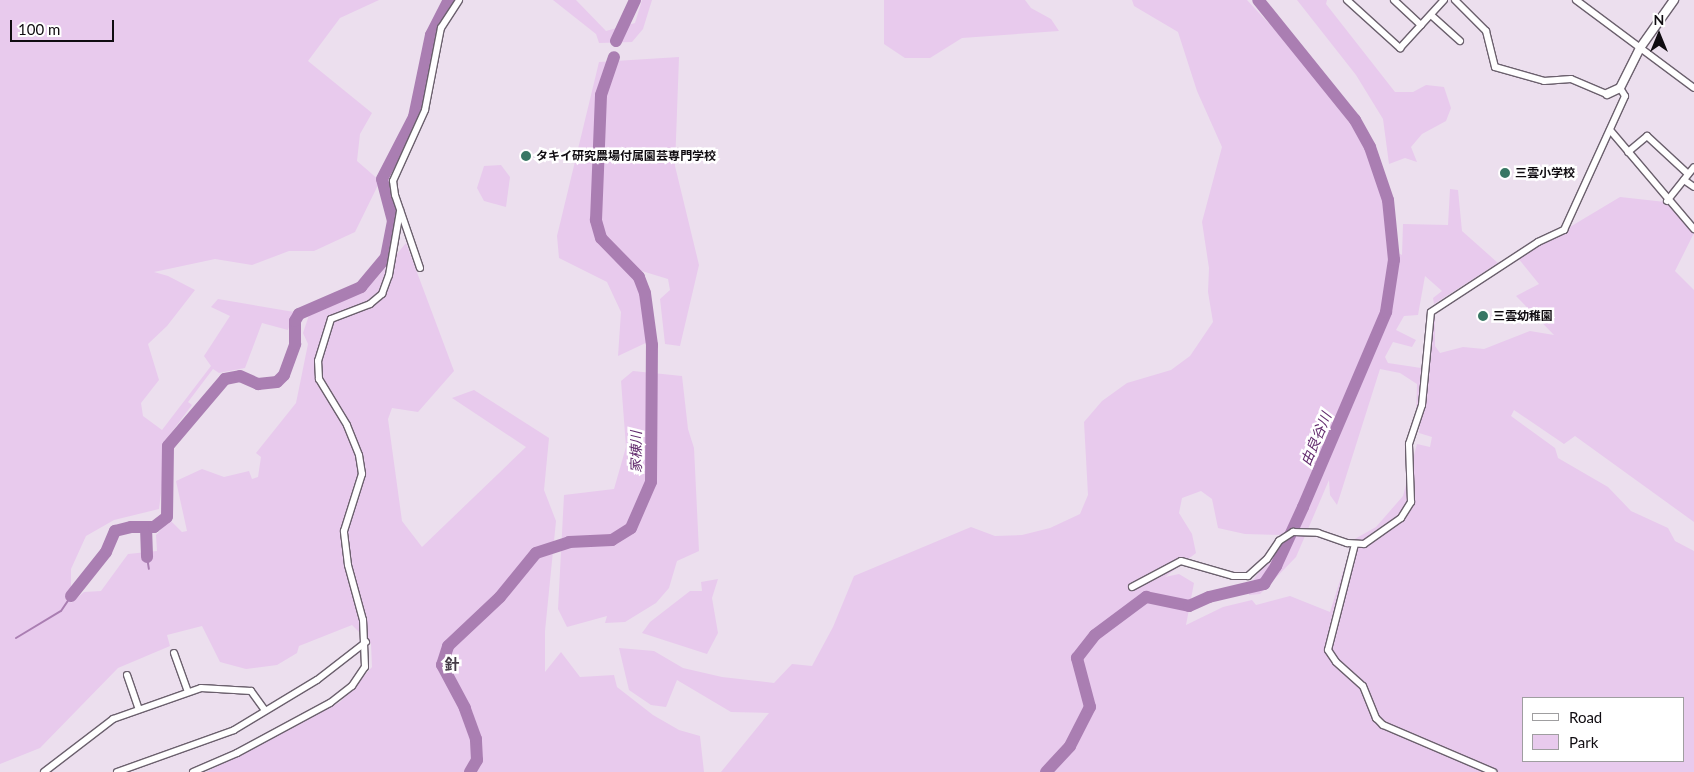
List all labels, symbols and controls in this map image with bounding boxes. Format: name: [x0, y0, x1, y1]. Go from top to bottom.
scale bar: [12, 10, 116, 42]
north arrow: [1634, 10, 1684, 60]
text: N: [1654, 11, 1664, 28]
text: 100 m: [18, 20, 60, 38]
place label: タキイ研究農場付属園芸専門学校: [536, 149, 716, 163]
marker: タキイ研究農場付属園芸専門学校: [520, 150, 532, 162]
place label: 三雲小学校: [1515, 166, 1575, 180]
marker: 三雲小学校: [1499, 167, 1511, 179]
place label: 三雲幼稚園: [1493, 309, 1553, 323]
marker: 三雲幼稚園: [1477, 310, 1489, 322]
water label: 由良谷川: [1297, 410, 1335, 468]
water label: 家棟川: [628, 431, 644, 473]
district label: 針: [445, 656, 459, 674]
legend: [1522, 697, 1684, 762]
text: Road: [1569, 708, 1602, 726]
text: Park: [1569, 733, 1598, 751]

